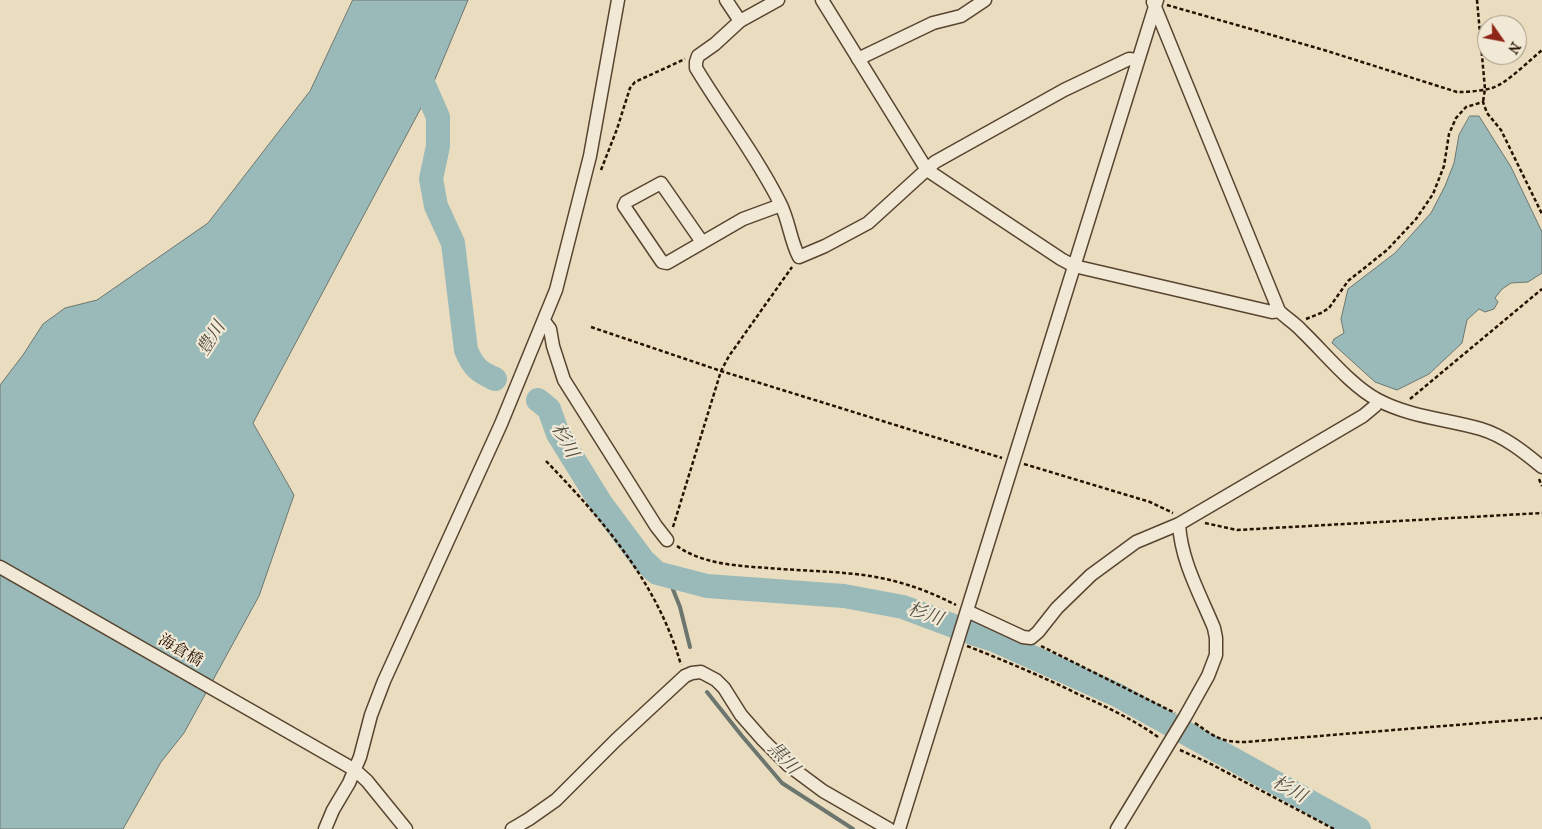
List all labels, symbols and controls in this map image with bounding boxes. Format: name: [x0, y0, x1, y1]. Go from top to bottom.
north arrow: [1477, 15, 1527, 65]
text: N: [1504, 39, 1524, 57]
water label: 豊川: [193, 318, 231, 360]
water label: 杉川: [546, 420, 582, 462]
water label: 杉川: [904, 599, 946, 631]
street label: 海倉橋: [154, 631, 206, 671]
water label: 黒川: [763, 738, 803, 780]
water label: 杉川: [1268, 772, 1310, 808]

